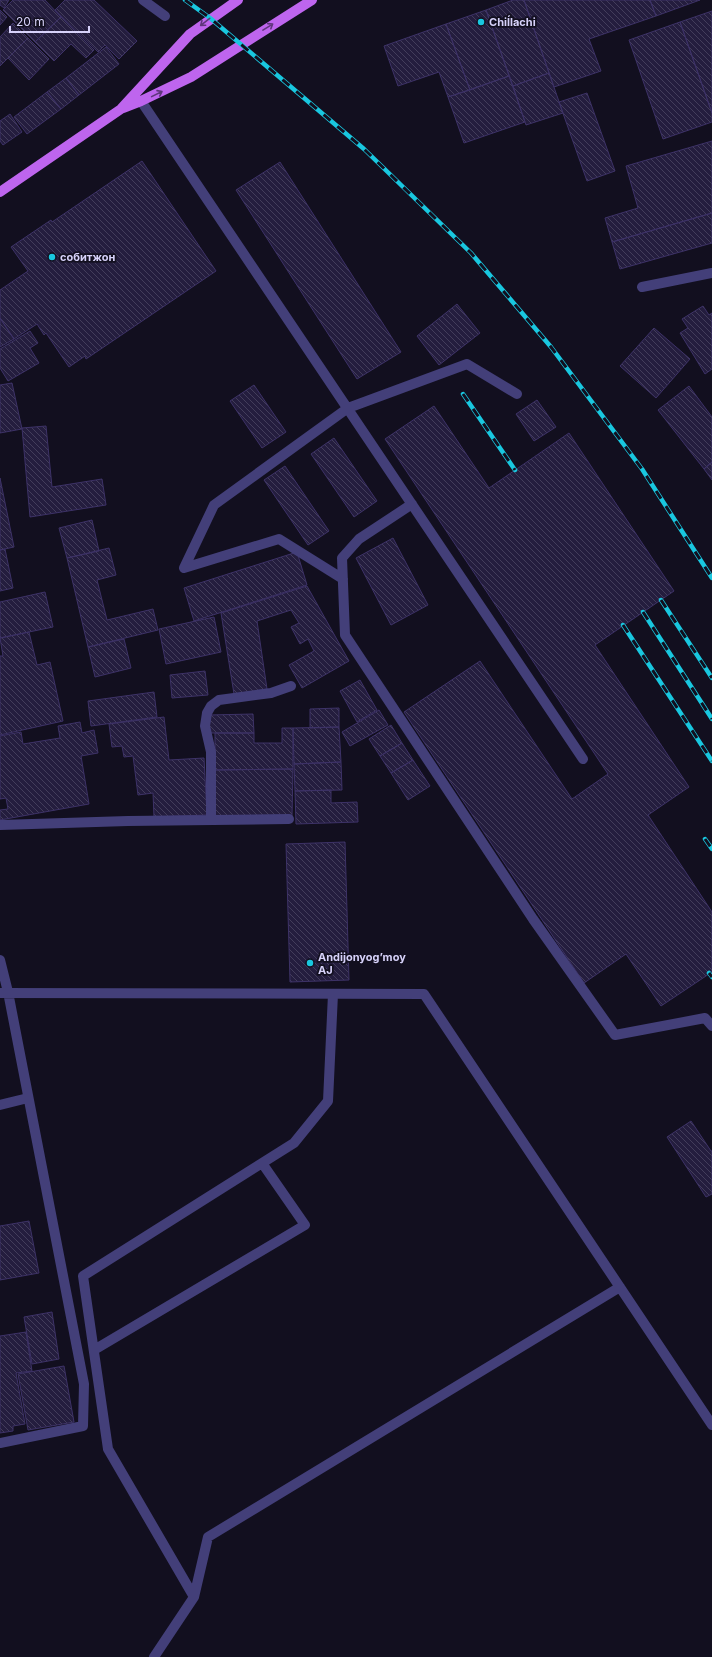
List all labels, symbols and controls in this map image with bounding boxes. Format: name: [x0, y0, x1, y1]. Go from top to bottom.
scale bar: [10, 8, 89, 34]
text: 20 m: [16, 14, 45, 29]
place label: Chiĺlachi: [489, 15, 536, 29]
marker: Chiĺlachi: [476, 17, 486, 27]
one-way arrow: [200, 18, 211, 26]
one-way arrow: [262, 23, 274, 31]
one-way arrow: [150, 90, 162, 97]
place label: собитжон: [60, 250, 116, 264]
marker: собитжон: [47, 252, 57, 262]
place label: Andijonyog’moy AJ: [318, 950, 406, 977]
marker: Andijonyog’moy AJ: [305, 958, 315, 968]

